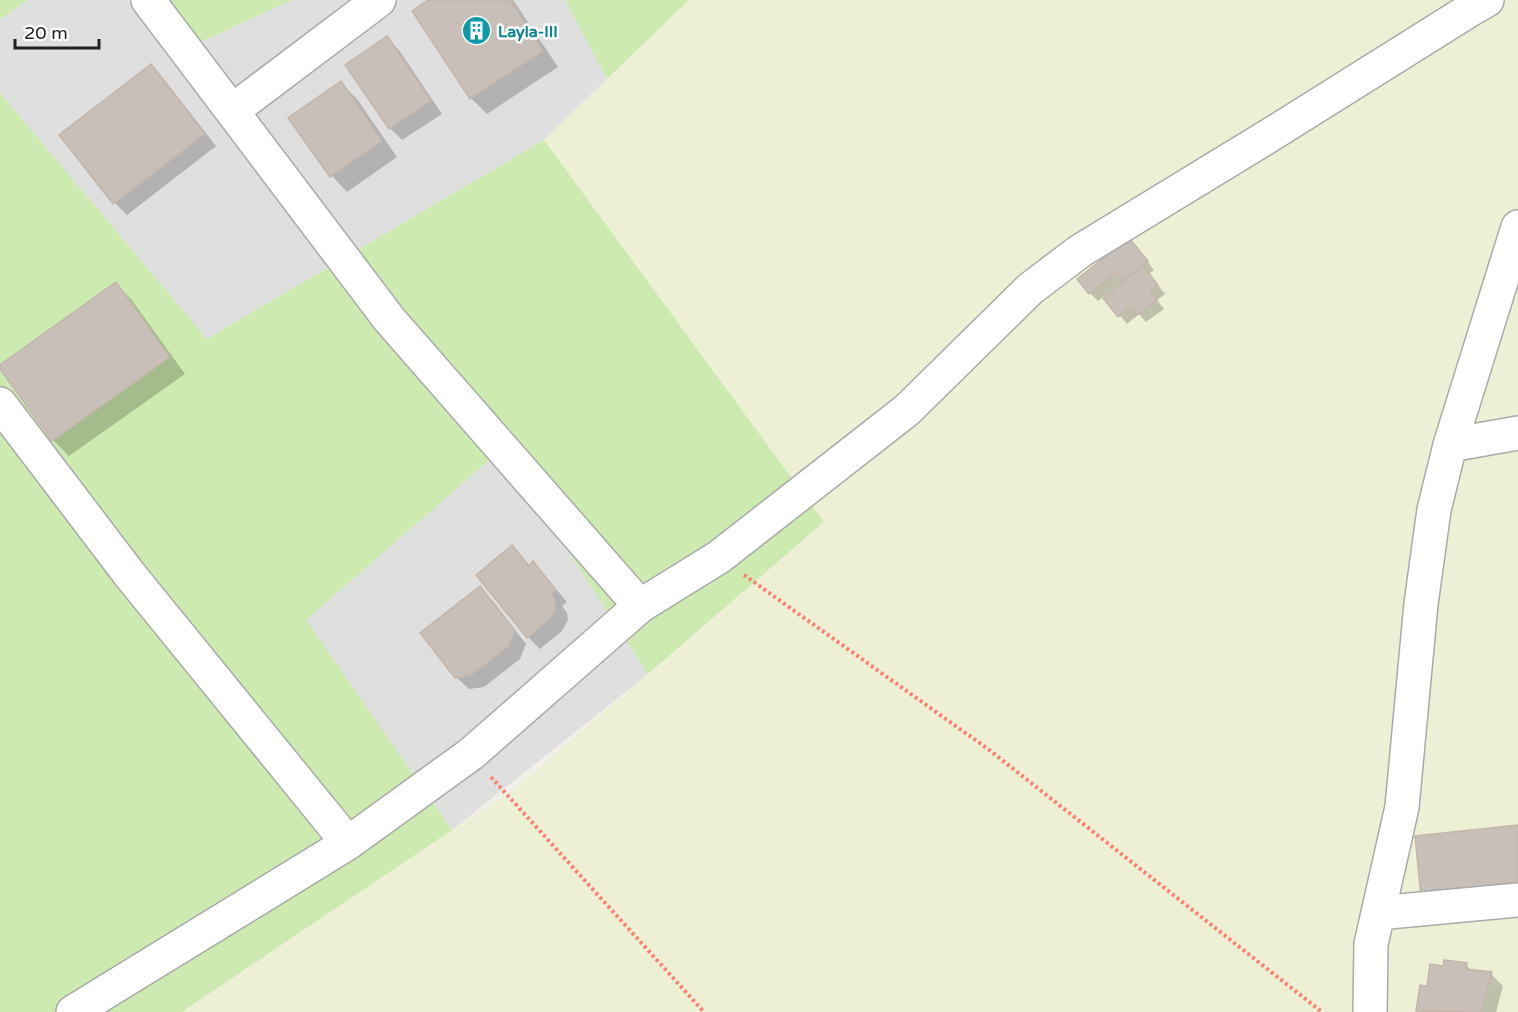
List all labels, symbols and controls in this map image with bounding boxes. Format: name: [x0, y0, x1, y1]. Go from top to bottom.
scale bar: [15, 12, 99, 50]
building icon: Layla-III: [461, 15, 493, 47]
text: 20 m: [24, 22, 68, 44]
place label: Layla-III: [498, 22, 558, 42]

